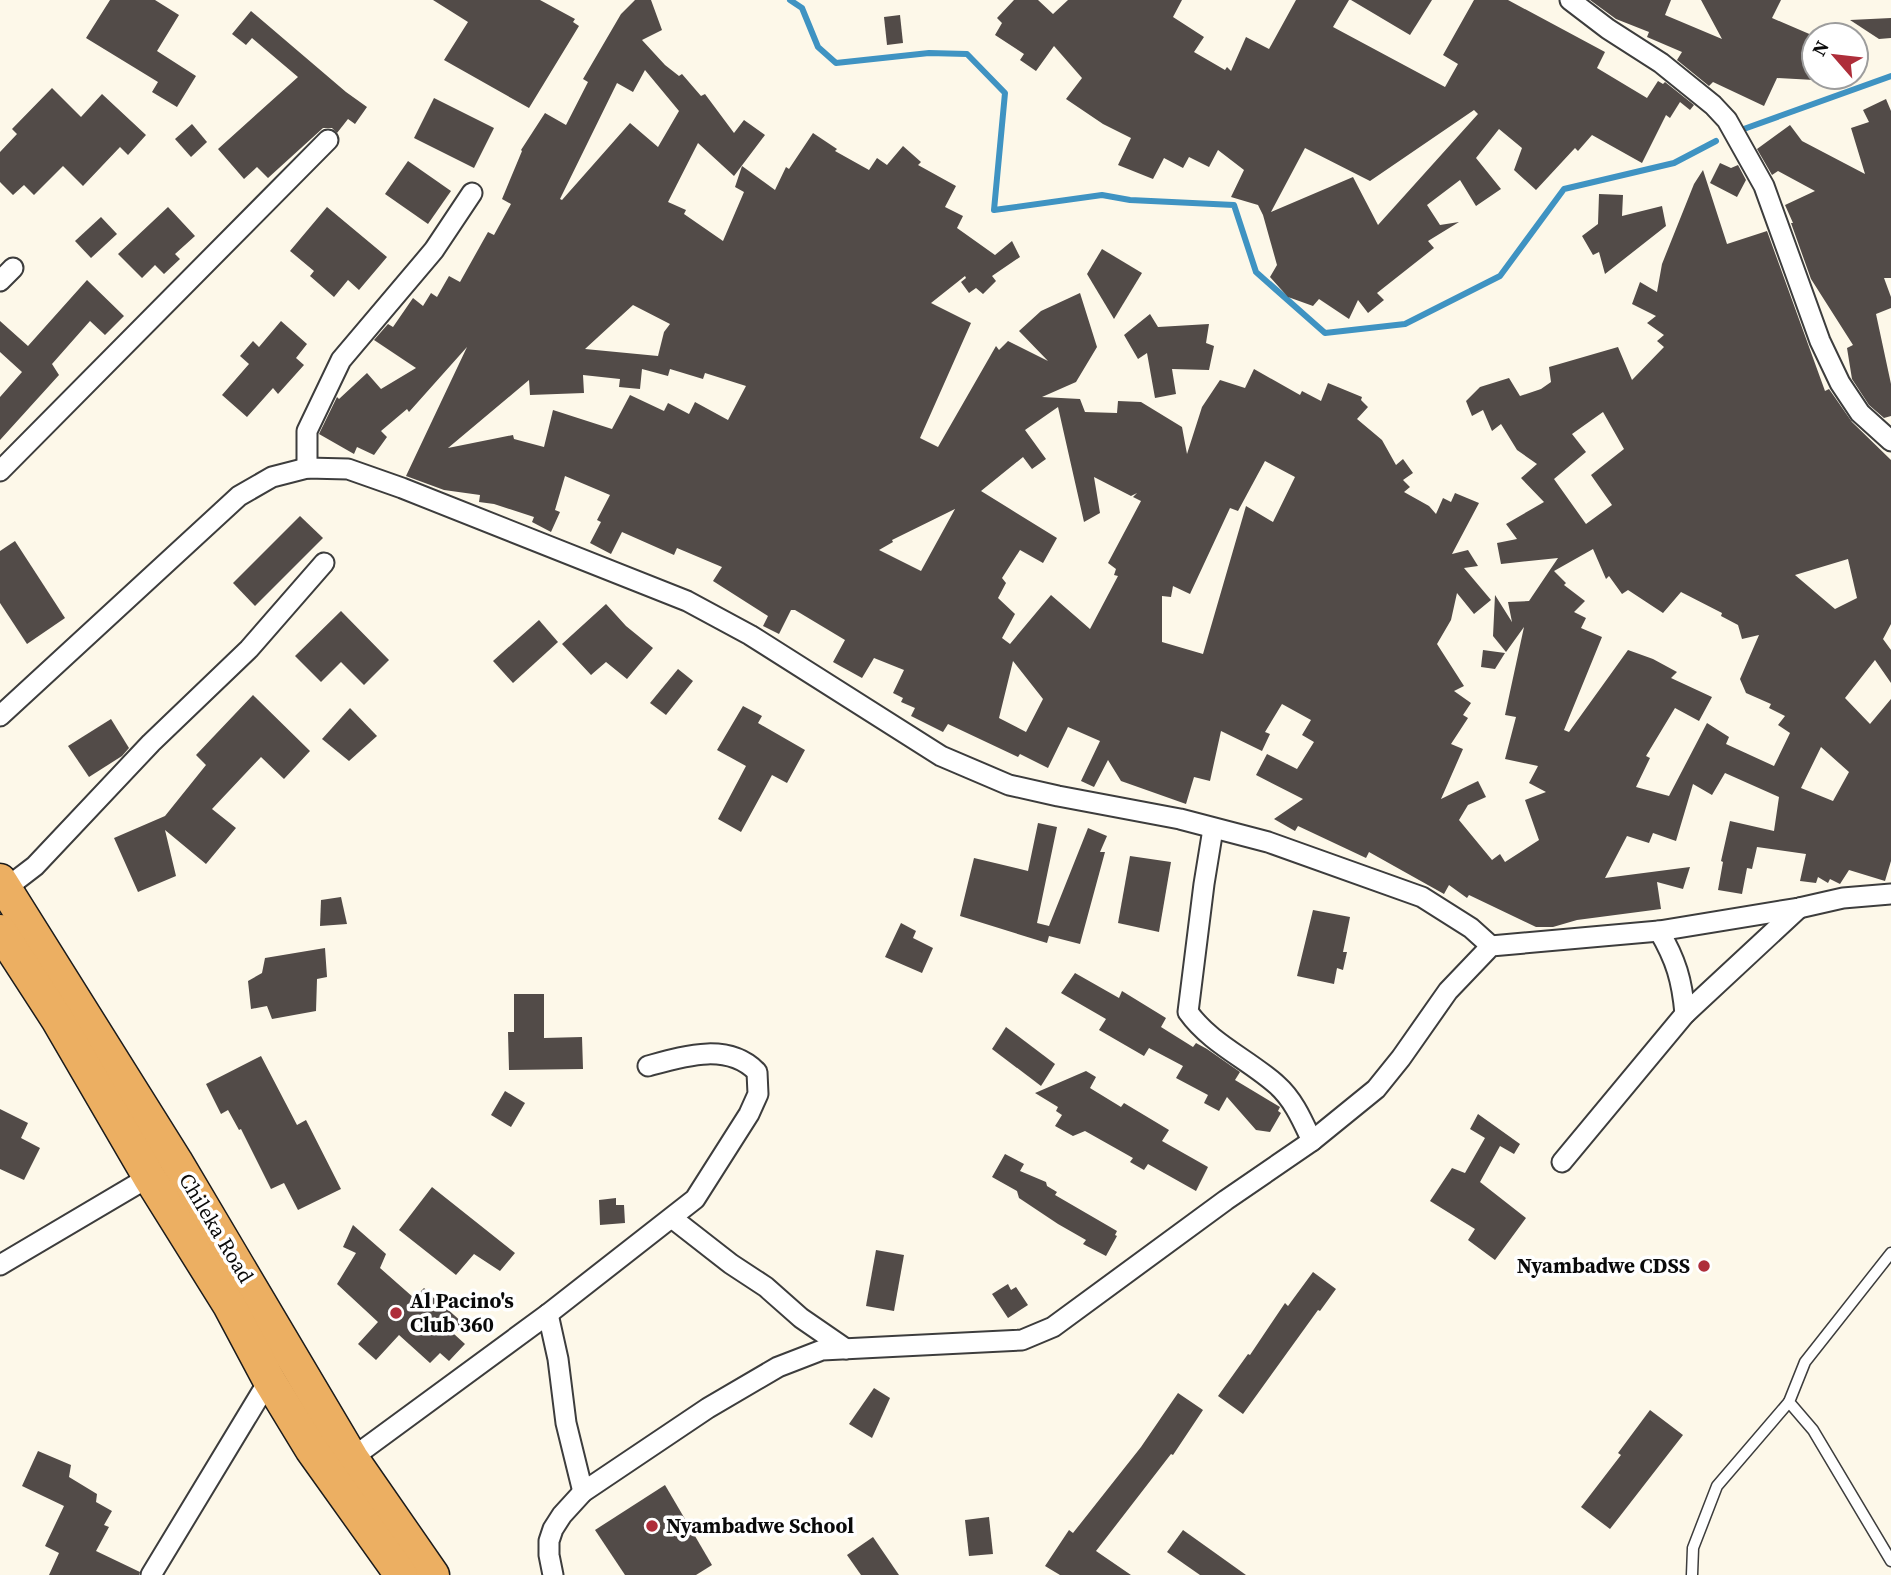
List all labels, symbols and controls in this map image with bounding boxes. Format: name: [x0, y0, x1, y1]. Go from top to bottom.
north arrow: [1800, 21, 1870, 91]
text: N: [1805, 36, 1835, 60]
street label: Chileka Road: [172, 1167, 261, 1288]
place label: Nyambadwe CDSS: [1517, 1251, 1690, 1280]
marker: Nyambadwe CDSS: [1696, 1258, 1712, 1274]
place label: Al Pacino's Club 360: [410, 1286, 514, 1339]
marker: Al Pacino's Club 360: [388, 1305, 404, 1321]
place label: Nyambadwe School: [666, 1511, 854, 1540]
marker: Nyambadwe School: [644, 1518, 660, 1534]

